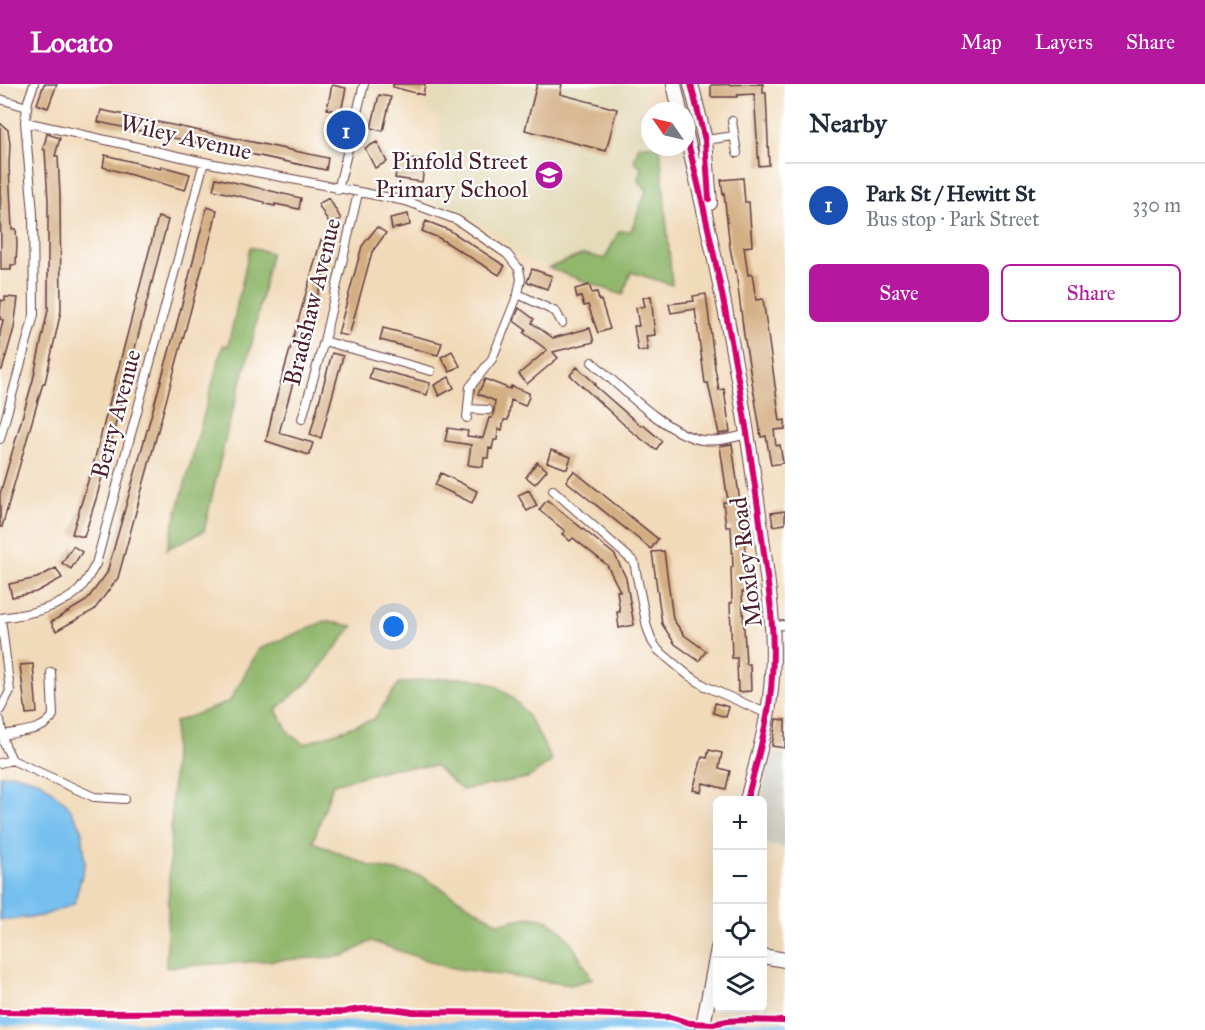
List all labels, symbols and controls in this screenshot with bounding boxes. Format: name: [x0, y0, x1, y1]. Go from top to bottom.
text: Locato: [30, 25, 113, 60]
text: Map: [961, 29, 1002, 55]
text: Layers: [1035, 29, 1093, 55]
text: Share: [1126, 29, 1175, 55]
north arrow: [641, 102, 695, 156]
street label: Wiley Avenue: [117, 107, 255, 167]
text: Nearby: [809, 107, 887, 139]
pin: 1: [326, 108, 366, 152]
place label: Pinfold Street Primary School: [375, 146, 529, 204]
school or university icon: Pinfold Street Primary School: [533, 159, 565, 191]
text: Park St / Hewitt St: [866, 180, 1035, 207]
text: 1: [825, 193, 832, 217]
text: 330 m: [1132, 193, 1181, 217]
text: Bus stop · Park Street: [866, 207, 1039, 231]
street label: Bradshaw Avenue: [277, 215, 347, 389]
button: Save: [809, 264, 989, 322]
button: Share: [1001, 264, 1181, 322]
street label: Berry Avenue: [84, 346, 148, 482]
street label: Moxley Road: [723, 495, 769, 629]
your location: [379, 612, 408, 641]
map controls: [713, 796, 767, 1012]
button: +: [713, 796, 767, 850]
button: −: [713, 850, 767, 904]
button: locate: [713, 904, 767, 958]
button: layers: [713, 958, 767, 1012]

